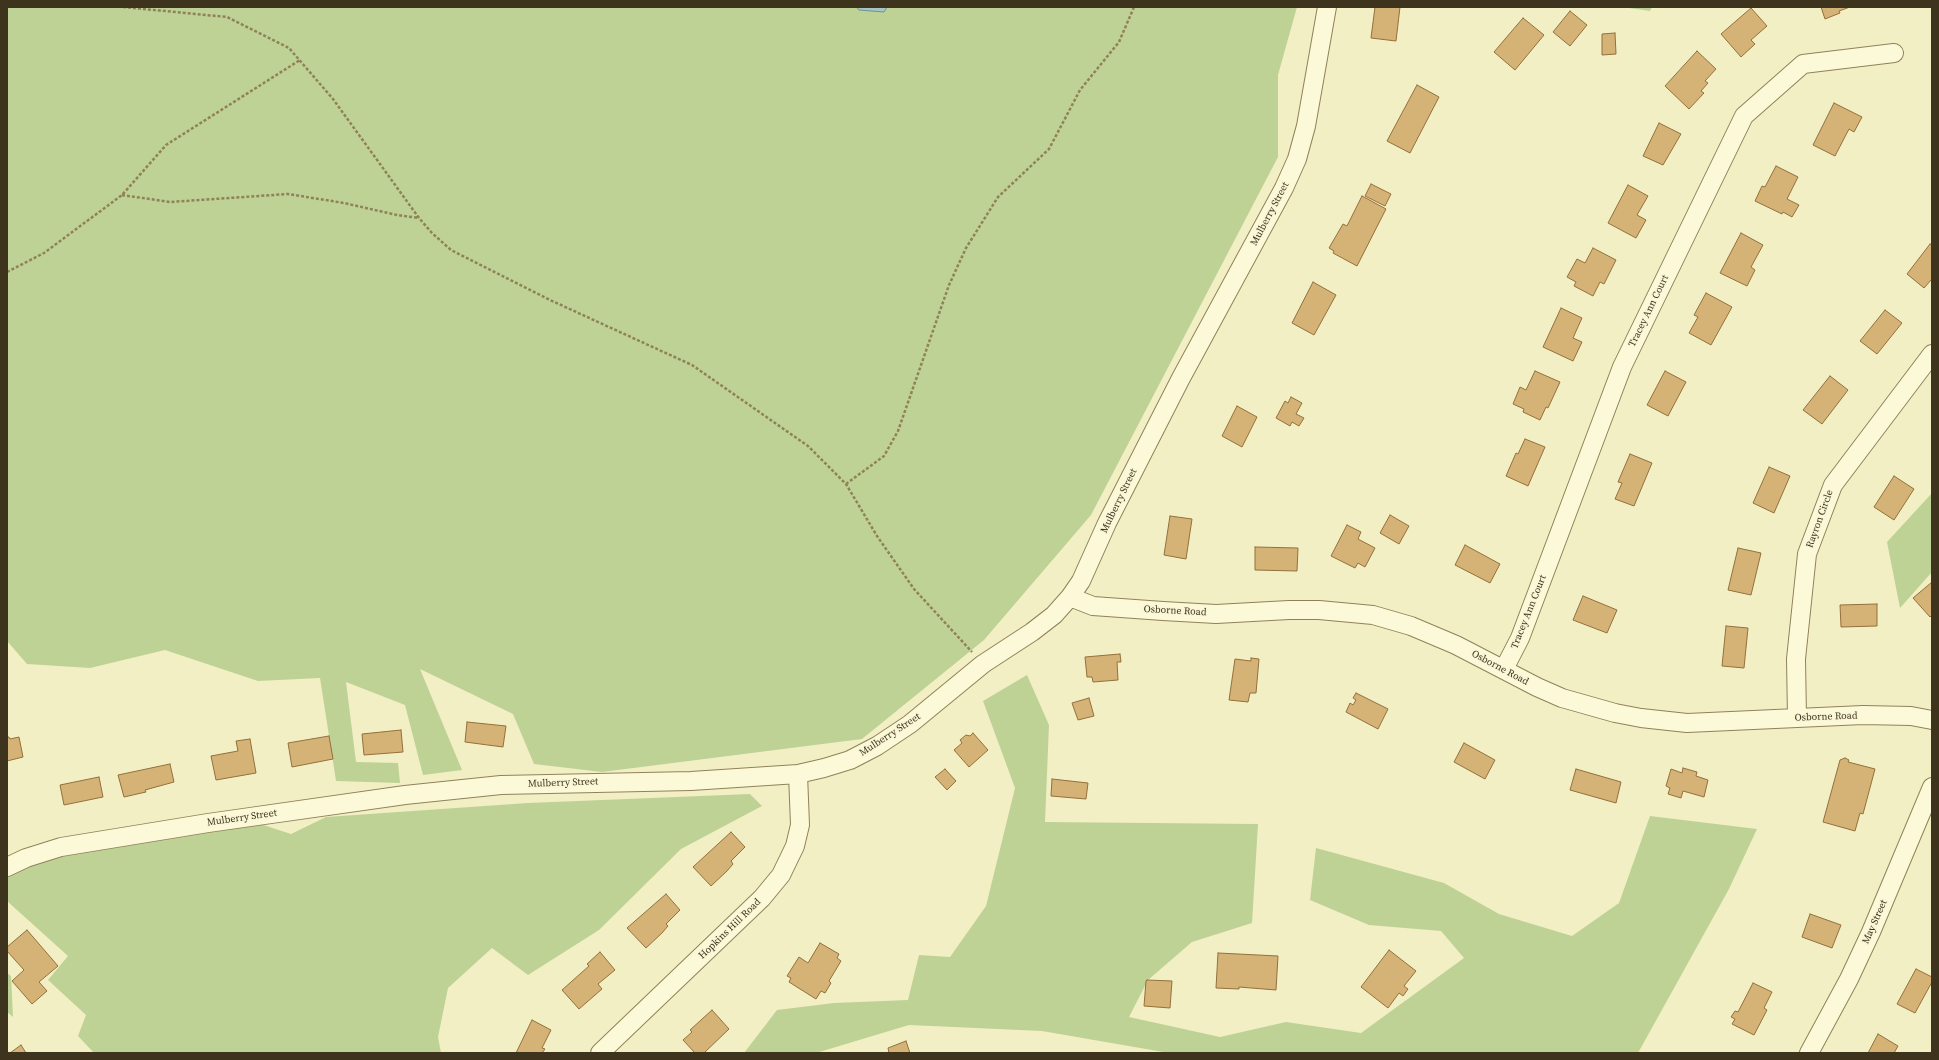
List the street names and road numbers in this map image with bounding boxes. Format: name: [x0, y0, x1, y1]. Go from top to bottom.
street label: Mulberry Street: [1248, 180, 1292, 248]
street label: Tracey Ann Court: [1626, 273, 1672, 349]
street label: Mulberry Street: [1098, 467, 1140, 535]
street label: Rayron Circle: [1804, 488, 1836, 550]
street label: Tracey Ann Court: [1509, 573, 1549, 651]
street label: Osborne Road: [1143, 603, 1207, 619]
street label: Osborne Road: [1469, 648, 1531, 688]
street label: Osborne Road: [1794, 710, 1858, 724]
street label: Mulberry Street: [857, 711, 923, 759]
street label: Mulberry Street: [528, 776, 598, 790]
street label: Mulberry Street: [206, 807, 278, 829]
street label: Hopkins Hill Road: [696, 896, 764, 962]
street label: May Street: [1860, 898, 1890, 946]

